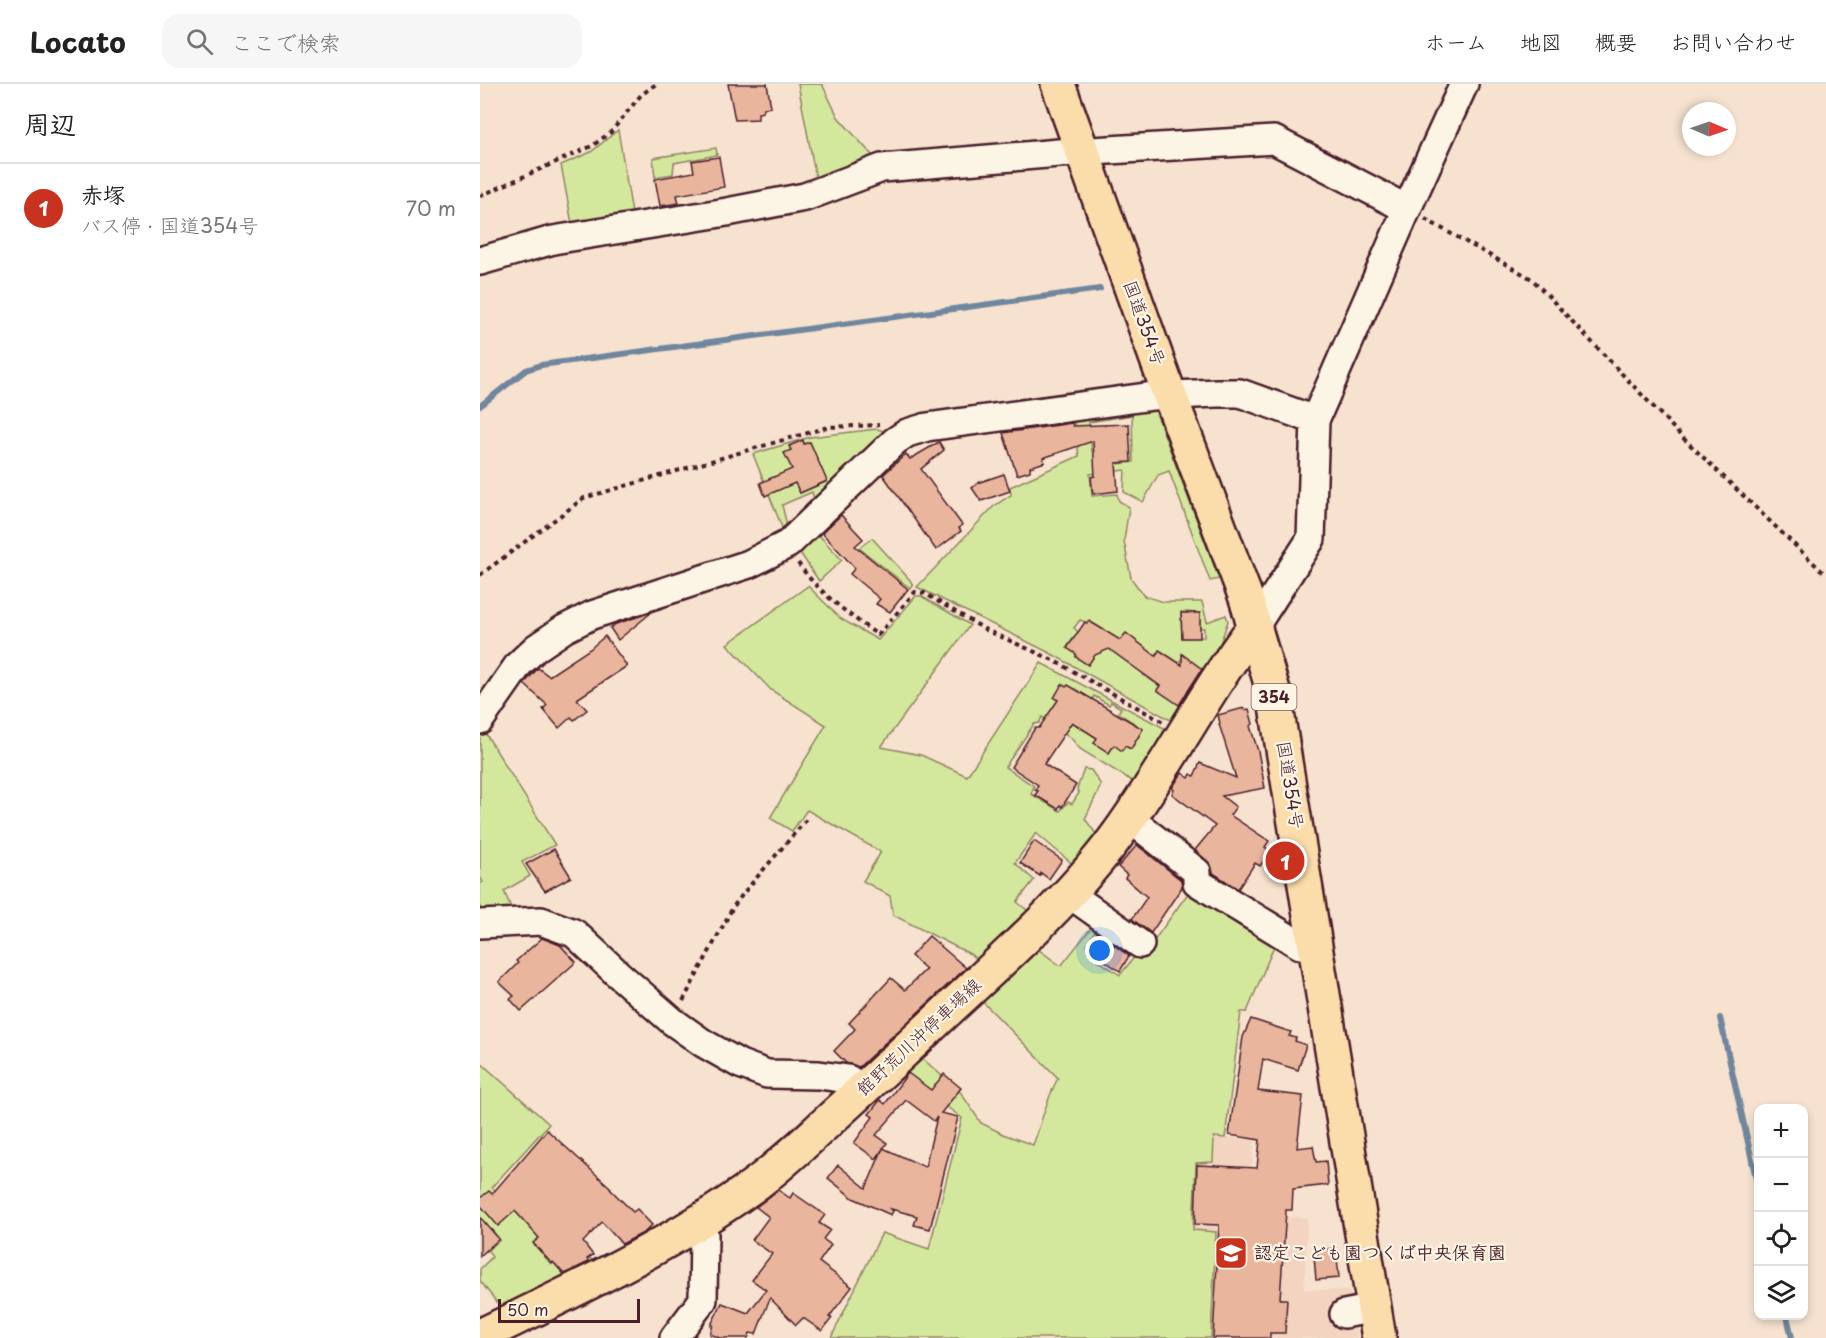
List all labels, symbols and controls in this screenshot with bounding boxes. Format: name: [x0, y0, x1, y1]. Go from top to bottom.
search box: [162, 14, 582, 68]
text: Locato: [30, 20, 126, 63]
icon: search: [183, 25, 216, 58]
text: ここで検索: [231, 25, 341, 58]
text: ホーム: [1425, 25, 1487, 57]
text: 地図: [1520, 25, 1562, 57]
text: 概要: [1595, 25, 1637, 57]
text: お問い合わせ: [1670, 25, 1796, 57]
north arrow: [1682, 102, 1736, 156]
text: 周辺: [24, 104, 76, 143]
text: 赤塚: [81, 177, 125, 210]
text: 1: [39, 193, 48, 223]
text: 70 m: [406, 193, 456, 223]
text: バス停 · 国道354号: [81, 210, 259, 240]
street label: 国道354号: [1118, 276, 1173, 369]
road number: 354: [1252, 684, 1296, 710]
street label: 国道354号: [1271, 739, 1312, 831]
pin: 1: [1266, 838, 1304, 884]
your location: [1085, 936, 1114, 965]
street label: 館野荒川沖停車場線: [850, 971, 986, 1101]
map controls: [1754, 1104, 1808, 1320]
button: +: [1754, 1104, 1808, 1158]
button: −: [1754, 1158, 1808, 1212]
button: locate: [1754, 1212, 1808, 1266]
school or university icon: 認定こども園つくば中央保育園: [1213, 1235, 1249, 1271]
place label: 認定こども園つくば中央保育園: [1254, 1238, 1506, 1265]
button: layers: [1754, 1266, 1808, 1320]
scale bar: [498, 1296, 640, 1324]
text: 50 m: [507, 1297, 548, 1321]

